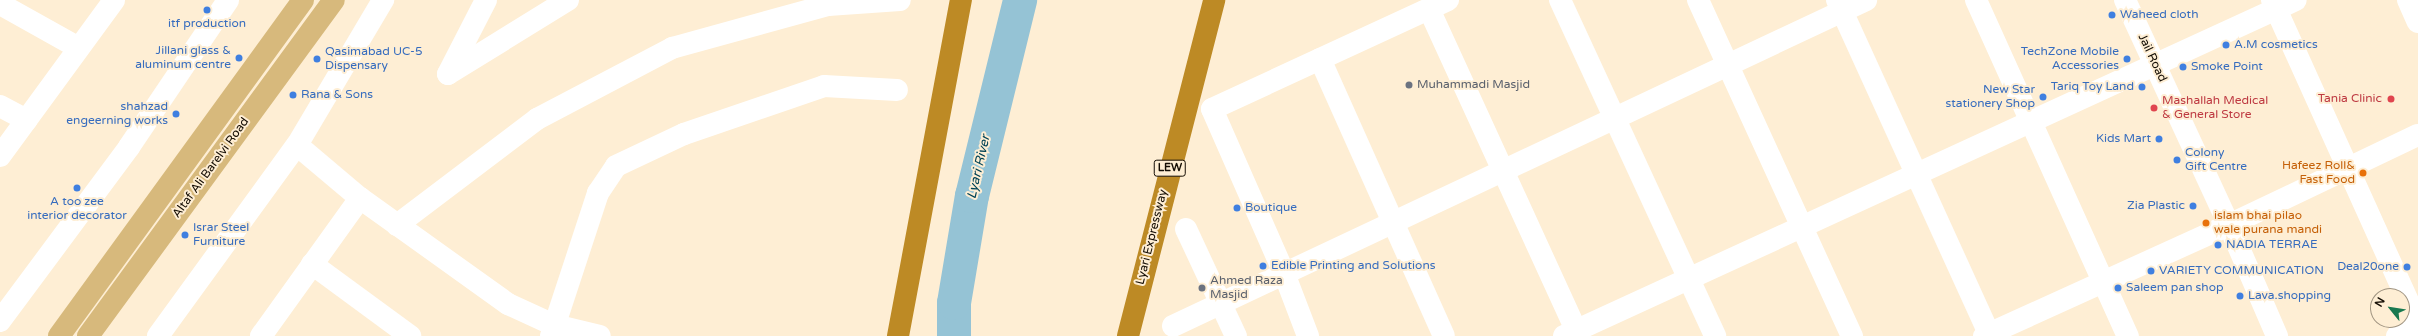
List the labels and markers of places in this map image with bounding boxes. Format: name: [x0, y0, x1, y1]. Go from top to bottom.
marker: itf production: [202, 5, 212, 15]
place label: Waheed cloth: [2120, 8, 2199, 22]
marker: Waheed cloth: [2107, 10, 2117, 20]
place label: itf production: [168, 17, 246, 31]
place label: A.M cosmetics: [2234, 38, 2318, 52]
marker: A.M cosmetics: [2221, 40, 2231, 50]
place label: Jillani glass & aluminum centre: [135, 44, 231, 72]
place label: Qasimabad UC-5 Dispensary: [325, 45, 422, 73]
place label: TechZone Mobile Accessories: [2021, 45, 2119, 73]
marker: Jillani glass & aluminum centre: [234, 53, 244, 63]
marker: Qasimabad UC-5 Dispensary: [312, 54, 322, 64]
marker: TechZone Mobile Accessories: [2122, 54, 2132, 64]
place label: Smoke Point: [2191, 60, 2263, 74]
marker: Smoke Point: [2178, 62, 2188, 72]
place label: Muhammadi Masjid: [1417, 78, 1530, 92]
marker: Muhammadi Masjid: [1404, 80, 1414, 90]
place label: Tariq Toy Land: [2051, 80, 2134, 94]
marker: Tariq Toy Land: [2137, 82, 2147, 92]
place label: New Star stationery Shop: [1946, 83, 2035, 111]
place label: Rana & Sons: [301, 88, 373, 102]
marker: Rana & Sons: [288, 90, 298, 100]
marker: New Star stationery Shop: [2038, 92, 2048, 102]
place label: Tania Clinic: [2318, 92, 2382, 106]
marker: Tania Clinic: [2385, 93, 2397, 105]
place label: Mashallah Medical & General Store: [2162, 94, 2268, 122]
place label: shahzad engeerning works: [66, 100, 168, 128]
marker: Mashallah Medical & General Store: [2149, 103, 2159, 113]
marker: shahzad engeerning works: [171, 109, 181, 119]
place label: Kids Mart: [2096, 132, 2151, 146]
marker: Kids Mart: [2154, 134, 2164, 144]
place label: Colony Gift Centre: [2185, 146, 2247, 174]
marker: Colony Gift Centre: [2172, 155, 2182, 165]
place label: Hafeez Roll& Fast Food: [2282, 159, 2355, 187]
marker: Hafeez Roll& Fast Food: [2358, 168, 2368, 178]
marker: A too zee interior decorator: [72, 183, 82, 193]
place label: A too zee interior decorator: [27, 195, 127, 223]
place label: Zia Plastic: [2127, 199, 2185, 213]
place label: Boutique: [1245, 201, 1297, 215]
marker: Zia Plastic: [2188, 201, 2198, 211]
marker: Boutique: [1232, 203, 1242, 213]
place label: islam bhai pilao wale purana mandi: [2214, 209, 2322, 237]
marker: islam bhai pilao wale purana mandi: [2201, 218, 2211, 228]
place label: Israr Steel Furniture: [193, 221, 249, 249]
marker: Israr Steel Furniture: [180, 230, 190, 240]
place label: NADIA TERRAE: [2226, 238, 2318, 252]
marker: NADIA TERRAE: [2213, 240, 2223, 250]
place label: Edible Printing and Solutions: [1271, 259, 1435, 273]
place label: Deal20one: [2337, 260, 2399, 274]
marker: Edible Printing and Solutions: [1258, 261, 1268, 271]
marker: Deal20one: [2402, 262, 2412, 272]
place label: VARIETY COMMUNICATION: [2159, 264, 2324, 278]
marker: VARIETY COMMUNICATION: [2146, 266, 2156, 276]
place label: Ahmed Raza Masjid: [1210, 274, 1283, 302]
place label: Saleem pan shop: [2126, 281, 2224, 295]
marker: Ahmed Raza Masjid: [1197, 283, 1207, 293]
marker: Saleem pan shop: [2113, 283, 2123, 293]
place label: Lava.shopping: [2248, 289, 2331, 303]
marker: Lava.shopping: [2235, 291, 2245, 301]

